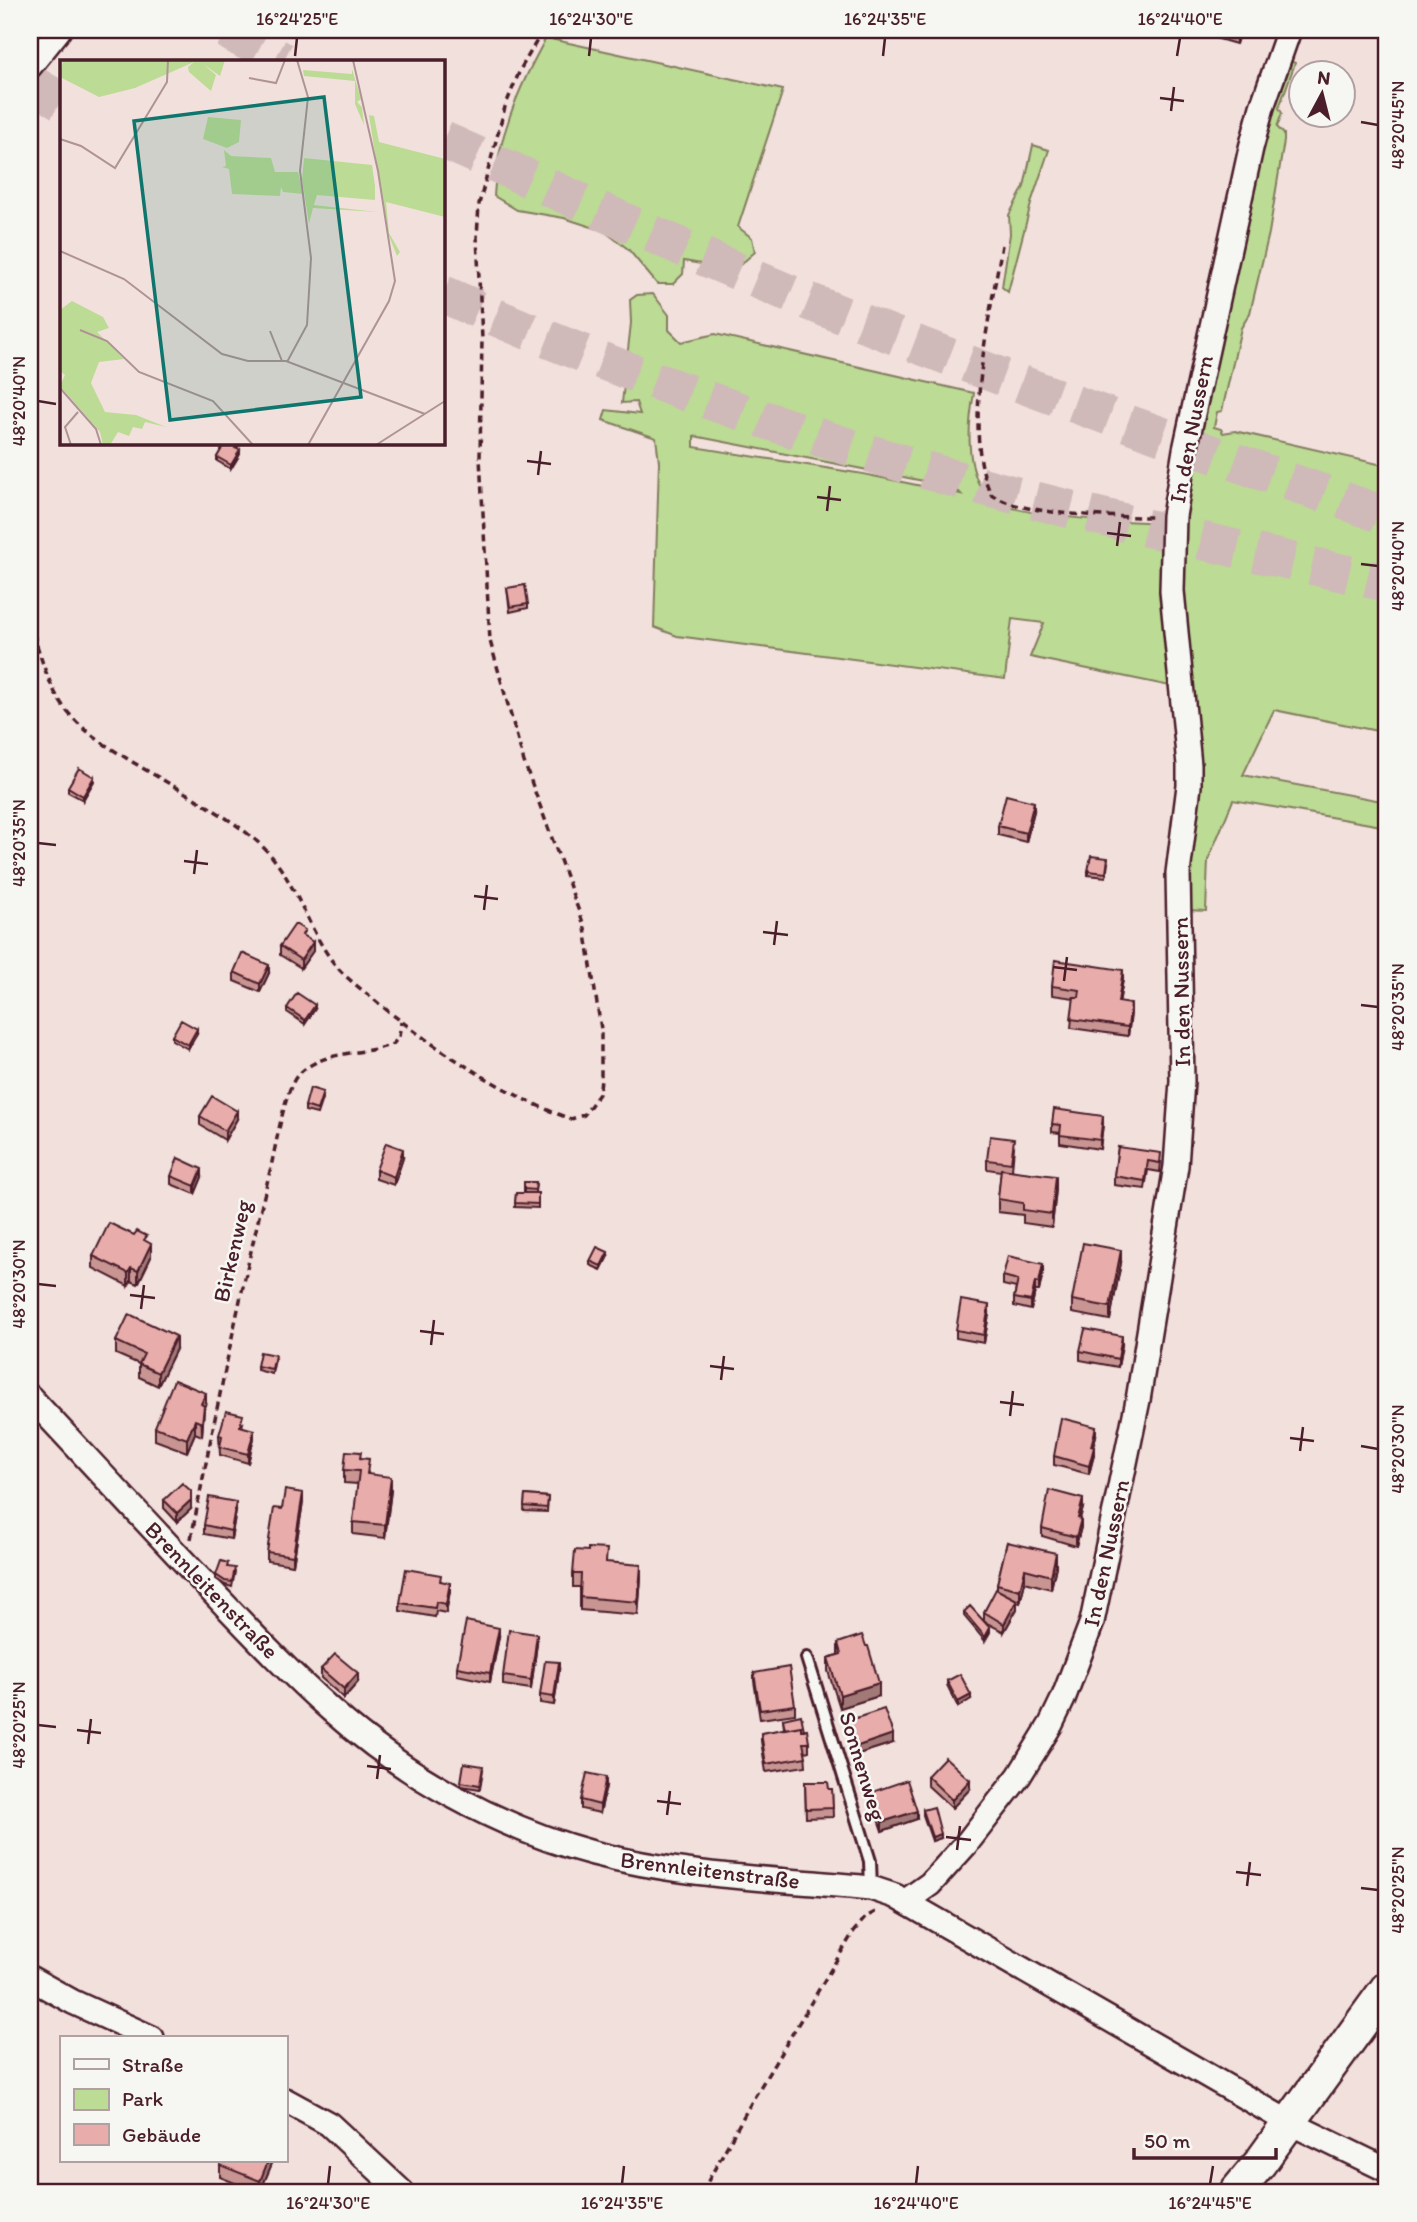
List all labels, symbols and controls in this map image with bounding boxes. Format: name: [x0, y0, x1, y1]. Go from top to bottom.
text: 16°24'25"E: [256, 8, 338, 30]
text: 16°24'30"E: [549, 8, 633, 30]
text: 16°24'35"E: [844, 8, 926, 30]
text: 16°24'40"E: [1137, 8, 1223, 30]
inset map: [60, 60, 444, 444]
north arrow: [1288, 60, 1358, 130]
text: N: [1316, 65, 1332, 90]
text: 48°20'45"N: [1387, 81, 1409, 169]
street label: In den Nussern: [1163, 353, 1219, 505]
text: 48°20'40"N: [8, 356, 30, 446]
text: 48°20'40"N: [1387, 521, 1409, 611]
text: 48°20'35"N: [8, 799, 30, 887]
street label: In den Nussern: [1166, 917, 1196, 1067]
text: 48°20'35"N: [1387, 963, 1409, 1051]
street label: Birkenweg: [207, 1197, 257, 1305]
text: 48°20'30"N: [8, 1239, 30, 1329]
text: 48°20'30"N: [1387, 1404, 1409, 1494]
street label: In den Nussern: [1077, 1477, 1135, 1629]
street label: Brennleitenstraße: [139, 1515, 285, 1665]
text: 48°20'25"N: [8, 1681, 30, 1769]
street label: Sonnenweg: [833, 1708, 893, 1824]
street label: Brennleitenstraße: [619, 1845, 801, 1895]
text: 48°20'25"N: [1387, 1846, 1409, 1934]
legend: [60, 2036, 287, 2162]
text: Straße: [122, 2052, 183, 2077]
text: Park: [122, 2086, 164, 2111]
scale bar: [1134, 2117, 1275, 2161]
text: Gebäude: [122, 2122, 201, 2147]
text: 50 m: [1144, 2128, 1191, 2153]
text: 16°24'30"E: [286, 2192, 370, 2214]
text: 16°24'35"E: [581, 2192, 663, 2214]
text: 16°24'40"E: [873, 2192, 959, 2214]
text: 16°24'45"E: [1168, 2192, 1252, 2214]

